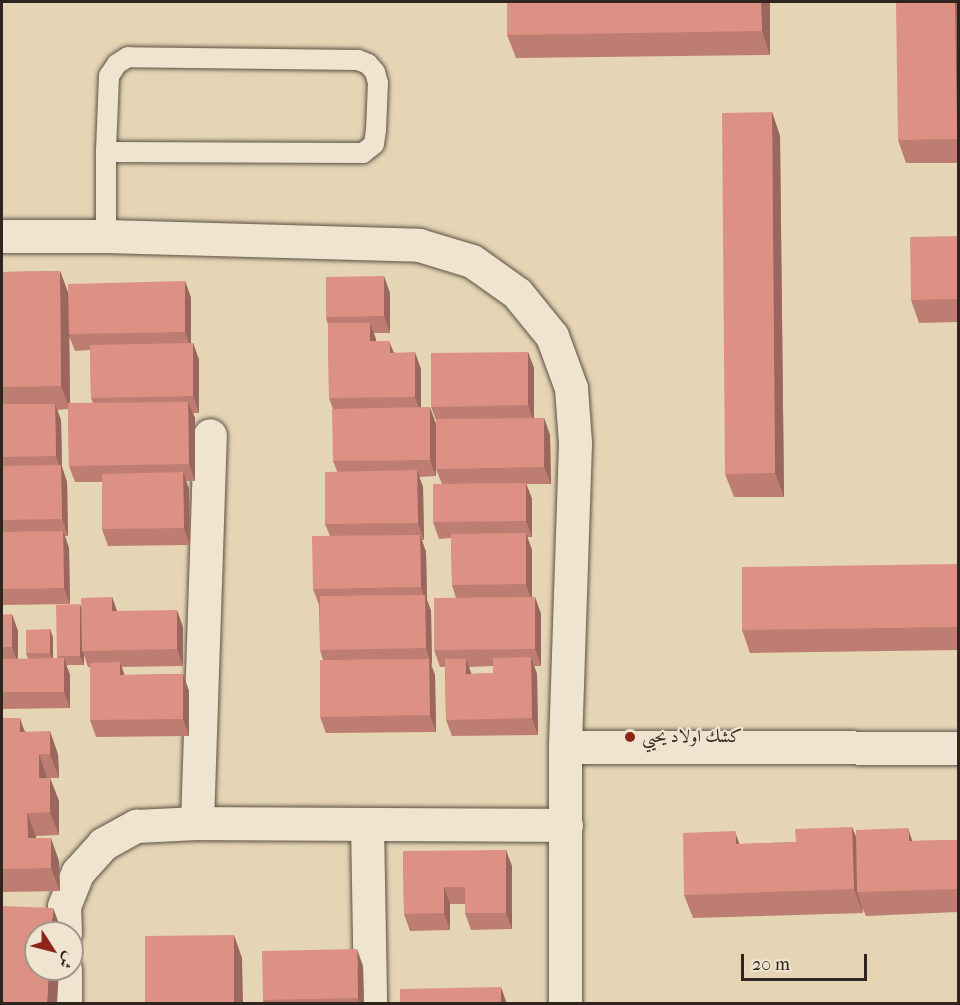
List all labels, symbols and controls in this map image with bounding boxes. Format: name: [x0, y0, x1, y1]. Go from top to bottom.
place label: كشك اولاد يحيي: [642, 726, 742, 748]
marker: كشك اولاد يحيي: [623, 730, 637, 744]
north arrow: [24, 921, 84, 981]
scale bar: [744, 942, 870, 980]
text: ش: [55, 949, 80, 973]
text: 20 m: [752, 954, 790, 975]

